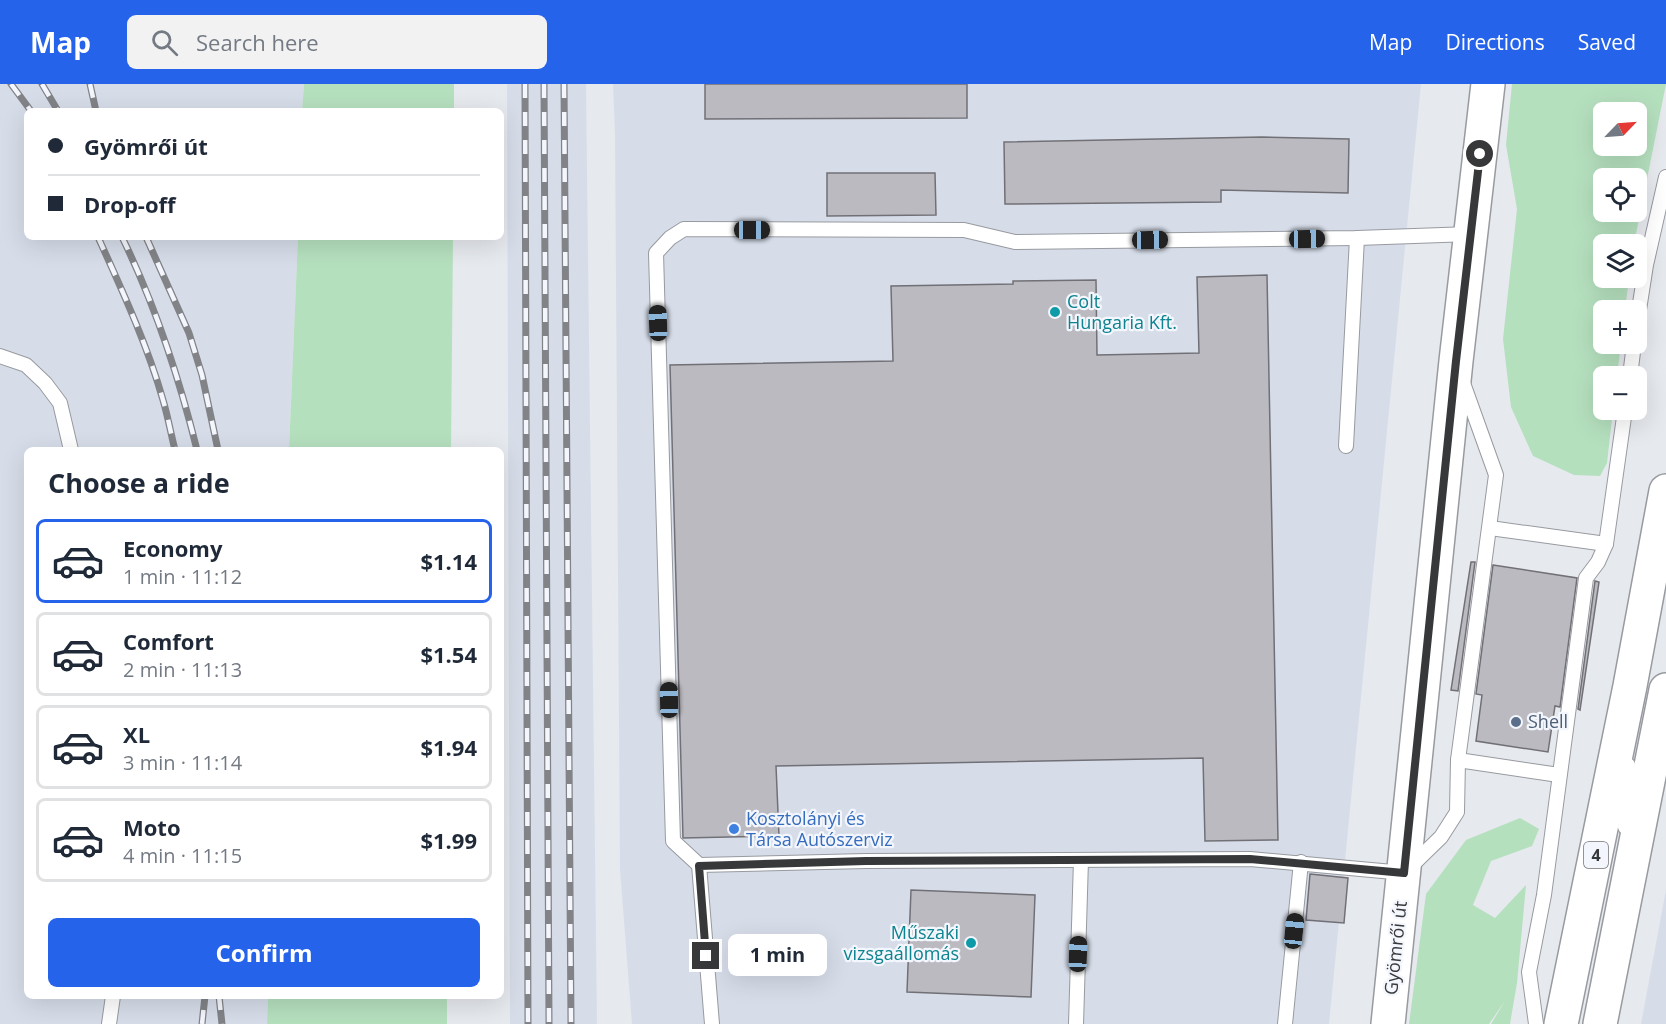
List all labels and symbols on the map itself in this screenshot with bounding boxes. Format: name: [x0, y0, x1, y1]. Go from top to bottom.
north arrow: [1593, 102, 1647, 156]
route start: [1466, 140, 1493, 167]
car: [734, 221, 770, 239]
car: [1289, 230, 1325, 248]
car: [1132, 231, 1168, 249]
place label: Colt Hungaria Kft.: [1067, 289, 1177, 334]
car: [648, 305, 668, 341]
marker: Colt Hungaria Kft.: [1048, 305, 1062, 319]
car: [660, 682, 678, 718]
place label: Shell: [1528, 709, 1568, 733]
marker: Shell: [1509, 715, 1523, 729]
place label: Kosztolányi és Társa Autószerviz: [746, 806, 893, 851]
marker: Kosztolányi és Társa Autószerviz: [727, 822, 741, 836]
road number: 4: [1584, 842, 1608, 868]
street label: Gyömrői út: [1378, 900, 1412, 996]
car: [1283, 912, 1305, 950]
place label: Műszaki vizsgaállomás: [844, 920, 959, 965]
callout: 1 min: [727, 935, 826, 977]
marker: Műszaki vizsgaállomás: [964, 936, 978, 950]
car: [1068, 936, 1088, 972]
route end: [692, 942, 719, 969]

